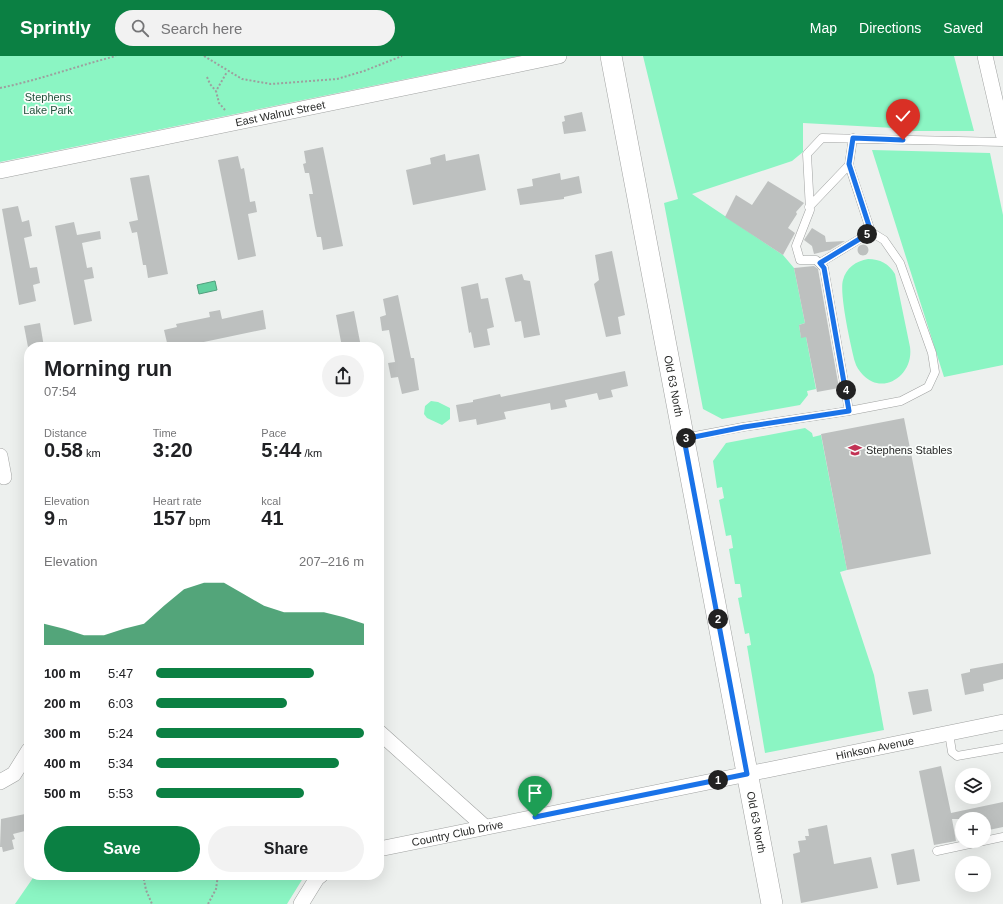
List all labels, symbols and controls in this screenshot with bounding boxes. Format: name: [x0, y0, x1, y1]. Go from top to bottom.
search box: [115, 10, 395, 46]
text: Sprintly: [20, 17, 91, 38]
icon: search: [129, 17, 151, 39]
text: Search here: [161, 20, 242, 37]
text: Map: [810, 20, 837, 36]
text: Directions: [859, 20, 921, 36]
text: Saved: [943, 20, 983, 36]
park label: Stephens Lake Park: [23, 91, 73, 116]
street label: East Walnut Street: [234, 98, 326, 128]
pin: [886, 99, 920, 140]
icon: check: [892, 105, 914, 127]
pin: 5: [857, 224, 877, 244]
text: 5: [864, 228, 870, 240]
street label: Old 63 North: [662, 354, 685, 418]
button: share: [322, 355, 364, 397]
text: Morning run: [44, 356, 172, 381]
pin: 4: [836, 380, 856, 400]
text: 07:54: [44, 384, 77, 399]
text: 4: [843, 384, 849, 396]
text: Distance: [44, 427, 87, 439]
text: Time: [153, 427, 177, 439]
text: Pace: [261, 427, 286, 439]
pin: 3: [676, 428, 696, 448]
text: 3: [683, 432, 689, 444]
text: 0.58: [44, 439, 83, 461]
text: 3:20: [153, 439, 193, 461]
text: 5:44: [261, 439, 301, 461]
school or university icon: Stephens Stables: [847, 442, 863, 458]
place label: Stephens Stables: [866, 444, 953, 456]
text: km: [83, 447, 101, 459]
text: /km: [301, 447, 322, 459]
text: Elevation: [44, 495, 89, 507]
text: Heart rate: [153, 495, 202, 507]
text: kcal: [261, 495, 281, 507]
text: 9: [44, 507, 55, 529]
text: 157: [153, 507, 186, 529]
text: 41: [261, 507, 284, 529]
text: m: [55, 515, 67, 527]
text: bpm: [186, 515, 211, 527]
text: Elevation: [44, 554, 97, 569]
text: 207–216 m: [299, 554, 364, 569]
pin: 2: [708, 609, 728, 629]
text: 2: [715, 613, 721, 625]
text: 100 m: [44, 666, 81, 681]
text: 5:47: [108, 666, 133, 681]
text: 200 m: [44, 696, 81, 711]
text: 6:03: [108, 696, 133, 711]
text: 300 m: [44, 726, 81, 741]
text: 5:24: [108, 726, 133, 741]
street label: Hinkson Avenue: [835, 734, 915, 762]
text: 400 m: [44, 756, 81, 771]
text: 5:34: [108, 756, 133, 771]
map controls: [955, 768, 991, 892]
button: layers: [955, 768, 991, 804]
pin: 1: [708, 770, 728, 790]
text: 1: [715, 774, 721, 786]
pin: [518, 776, 552, 817]
icon: arrive: [524, 782, 546, 804]
text: 500 m: [44, 786, 81, 801]
text: 5:53: [108, 786, 133, 801]
street label: Old 63 North: [745, 791, 768, 854]
button: +: [955, 812, 991, 848]
street label: Country Club Drive: [411, 818, 504, 848]
button: Save: [44, 826, 200, 872]
button: Share: [208, 826, 364, 872]
button: −: [955, 856, 991, 892]

